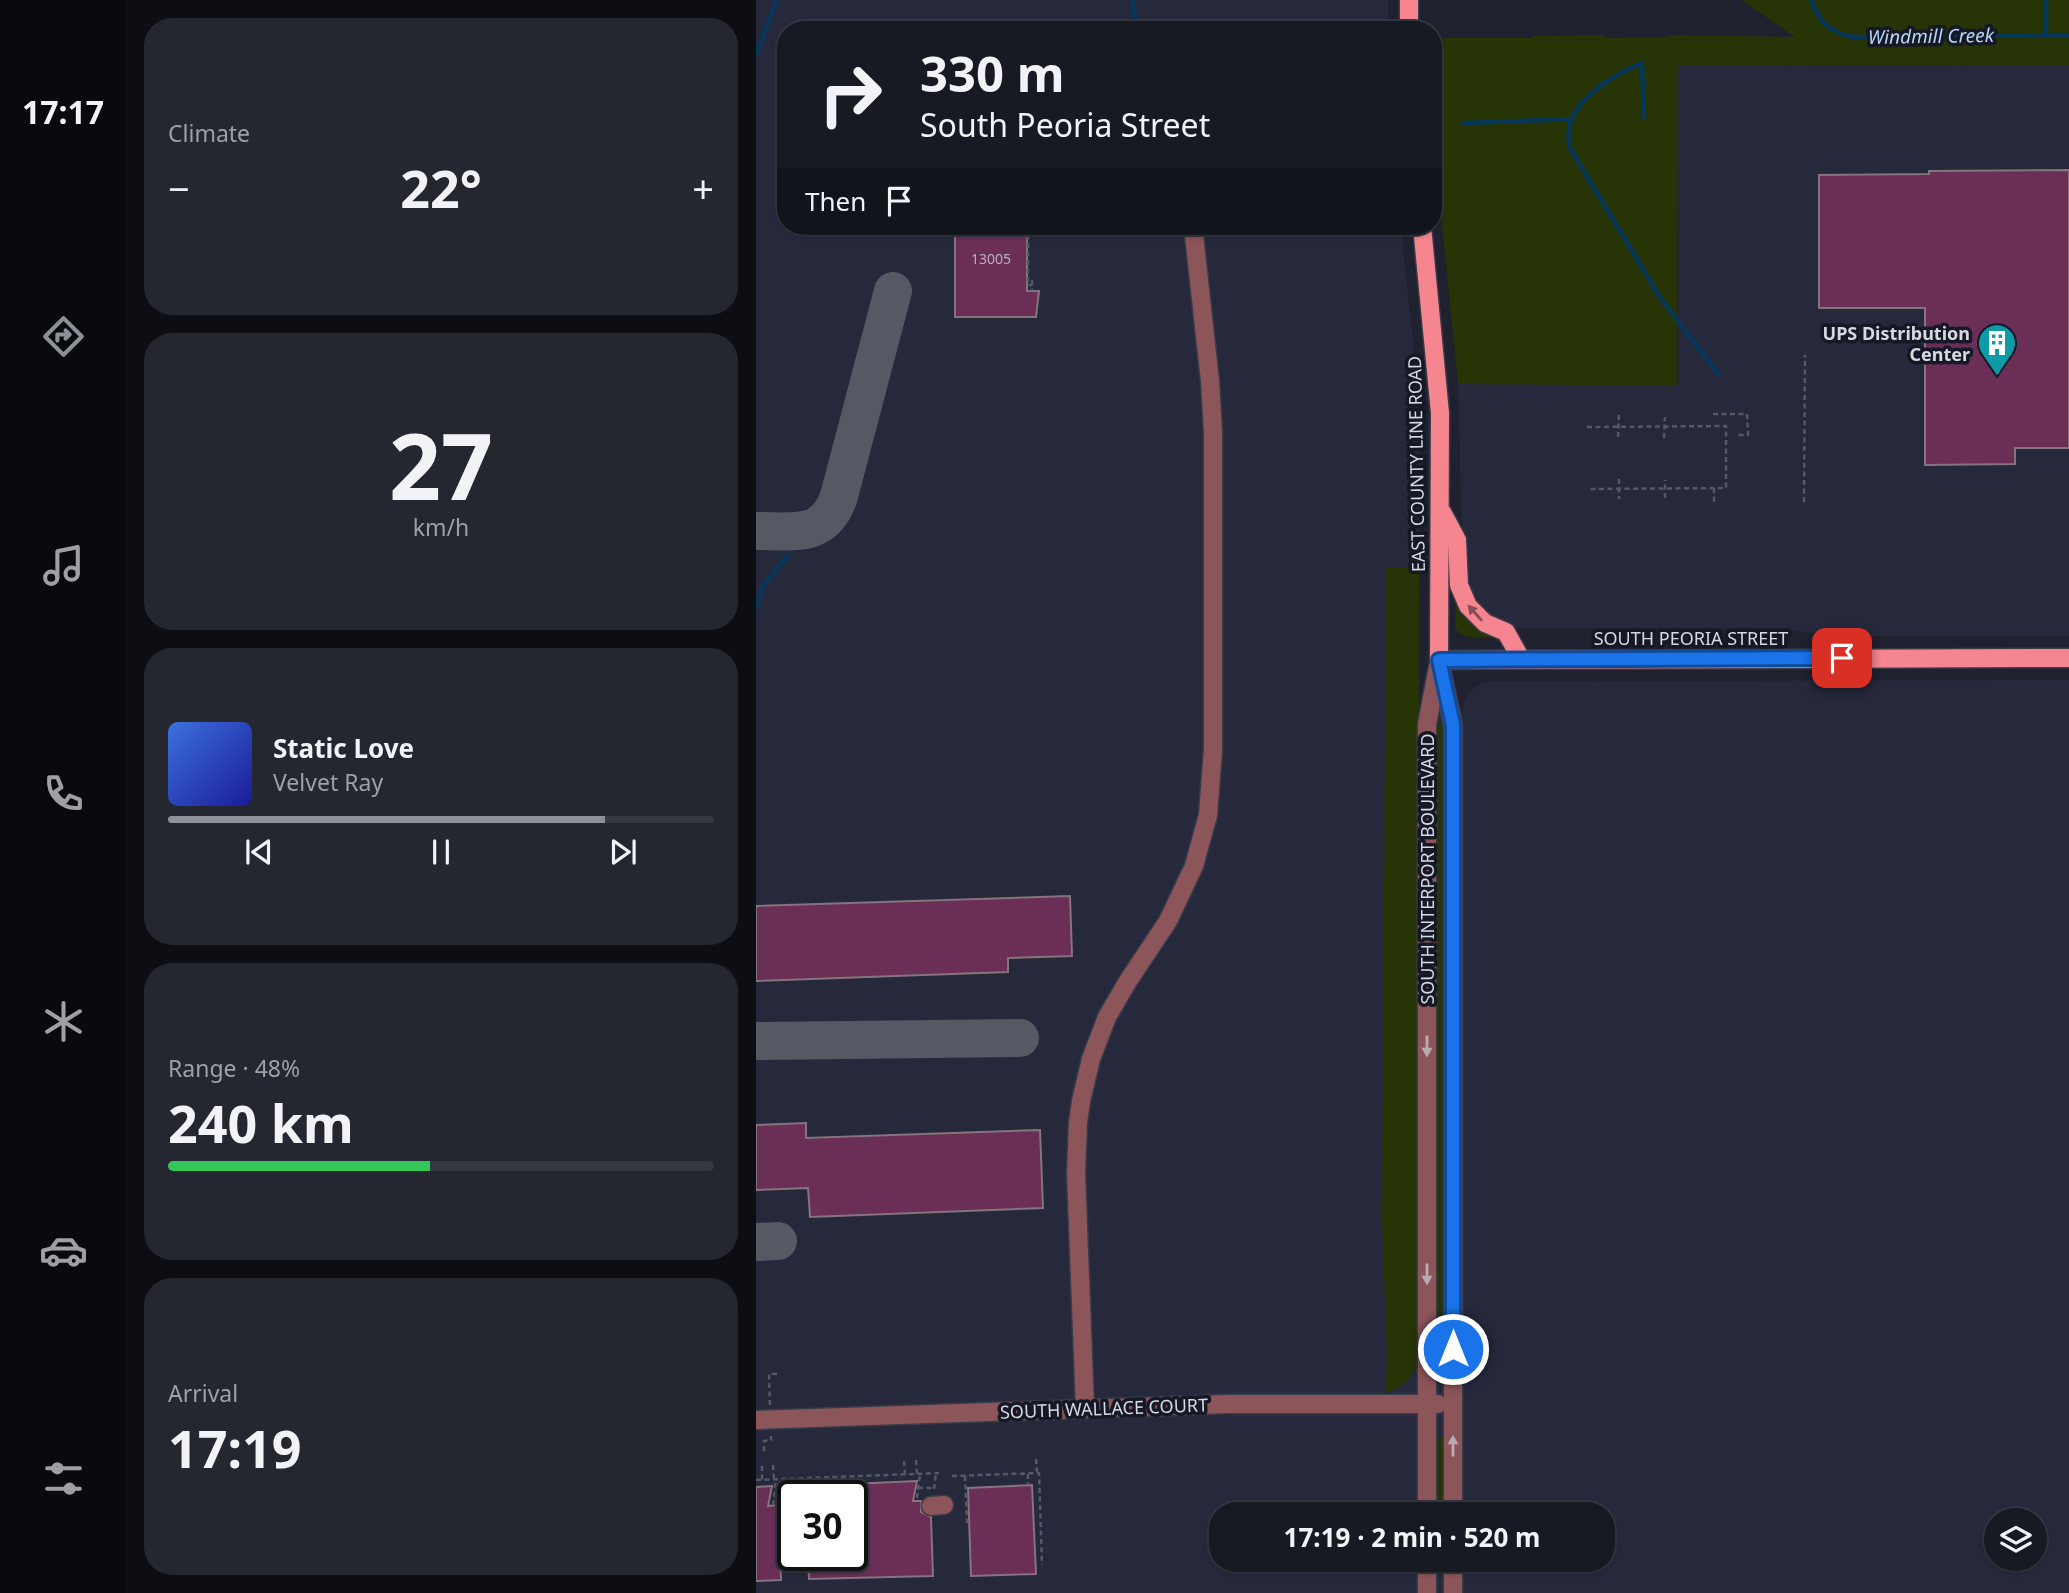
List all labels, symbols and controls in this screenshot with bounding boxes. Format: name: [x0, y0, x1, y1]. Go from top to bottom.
water label: Windmill Creek: [1868, 22, 1995, 50]
text: 330 m: [920, 40, 1065, 106]
icon: right: [805, 49, 896, 140]
text: 17:17: [22, 90, 104, 133]
text: South Peoria Street: [920, 103, 1210, 146]
text: Climate: [168, 117, 250, 149]
text: 22°: [400, 152, 482, 223]
text: −: [168, 162, 190, 214]
text: +: [692, 162, 714, 214]
icon: arrive: [880, 182, 918, 220]
text: Then: [805, 183, 866, 219]
house number: 13005: [971, 249, 1011, 268]
icon: directions: [39, 312, 88, 361]
place label: UPS Distribution Center: [1823, 321, 1970, 366]
building icon: UPS Distribution Center: [1976, 322, 2018, 377]
street label: EAST COUNTY LINE ROAD: [1402, 356, 1430, 572]
text: 27: [389, 403, 493, 527]
text: km/h: [413, 511, 469, 543]
icon: music: [39, 541, 88, 590]
one-way arrow: [1467, 604, 1483, 622]
street label: SOUTH PEORIA STREET: [1594, 626, 1788, 650]
pin: [1812, 628, 1872, 688]
icon: arrive: [1823, 639, 1861, 677]
text: Static Love: [273, 730, 414, 766]
street label: SOUTH INTERPORT BOULEVARD: [1415, 733, 1439, 1005]
text: Velvet Ray: [273, 766, 383, 798]
icon: phone: [39, 769, 88, 818]
icon: previous: [240, 833, 278, 871]
icon: pause: [422, 833, 460, 871]
icon: next: [604, 833, 642, 871]
icon: climate: [39, 997, 88, 1046]
one-way arrow: [1421, 1035, 1433, 1057]
text: Range · 48%: [168, 1052, 300, 1084]
text: 240 km: [168, 1087, 354, 1158]
icon: car: [39, 1226, 88, 1275]
one-way arrow: [1421, 1263, 1433, 1285]
position arrow: [1416, 1312, 1490, 1386]
text: Arrival: [168, 1377, 238, 1409]
street label: SOUTH WALLACE COURT: [1000, 1392, 1208, 1424]
text: 17:19: [168, 1412, 302, 1483]
one-way arrow: [1447, 1434, 1459, 1456]
icon: filters: [39, 1454, 88, 1503]
speed limit sign: 30: [777, 1480, 868, 1571]
map controls: [1984, 1508, 2047, 1571]
button: layers: [1984, 1508, 2047, 1571]
text: 17:19 · 2 min · 520 m: [1284, 1519, 1540, 1555]

